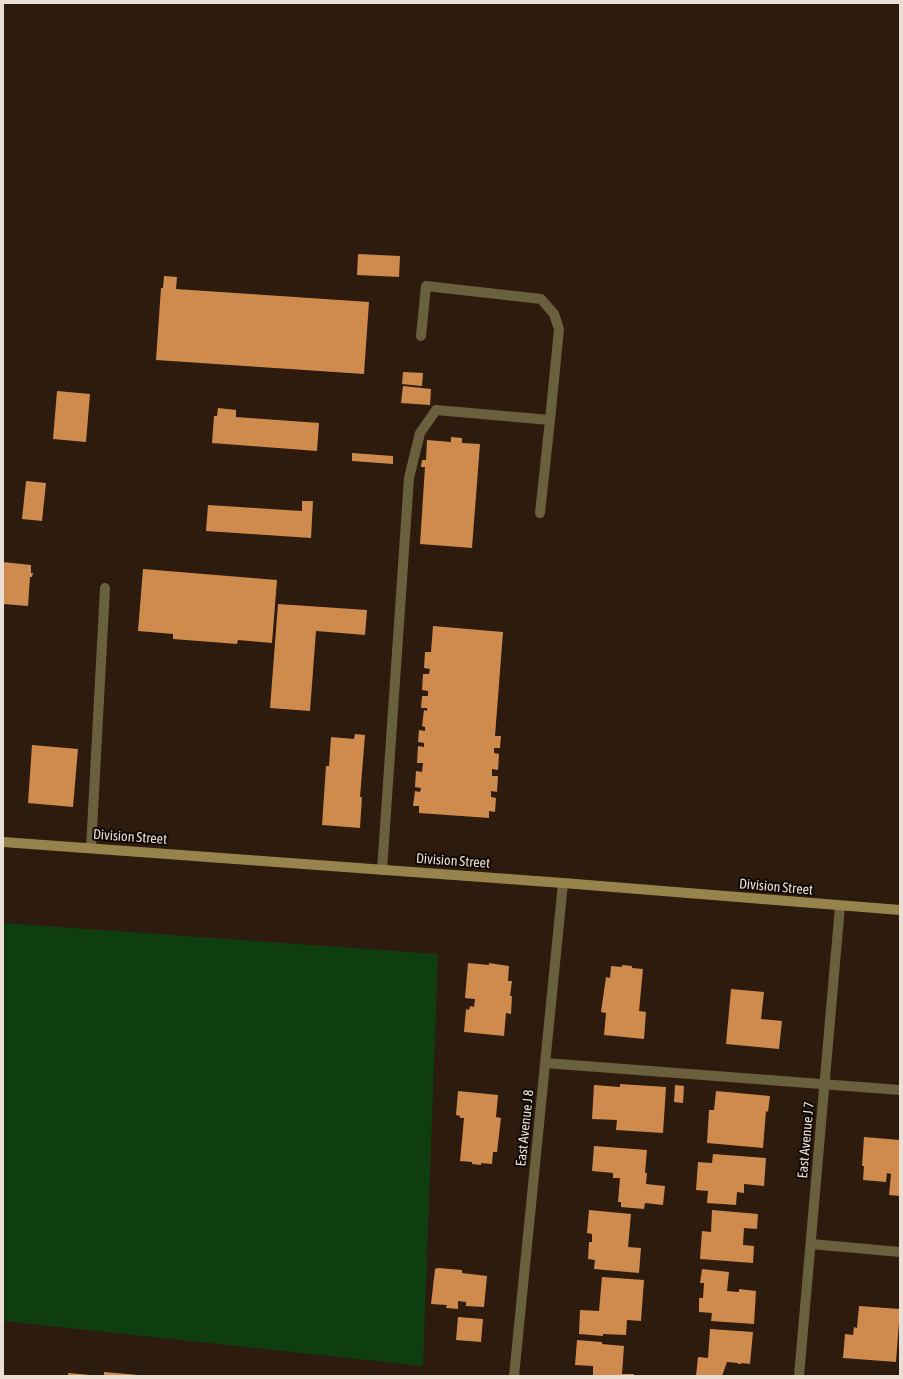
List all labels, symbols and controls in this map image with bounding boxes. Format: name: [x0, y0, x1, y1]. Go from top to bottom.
street label: Division Street: [92, 826, 168, 848]
street label: Division Street: [415, 850, 491, 872]
street label: Division Street: [738, 875, 814, 899]
street label: East Avenue J 8: [513, 1089, 537, 1167]
street label: East Avenue J 7: [794, 1101, 818, 1179]

